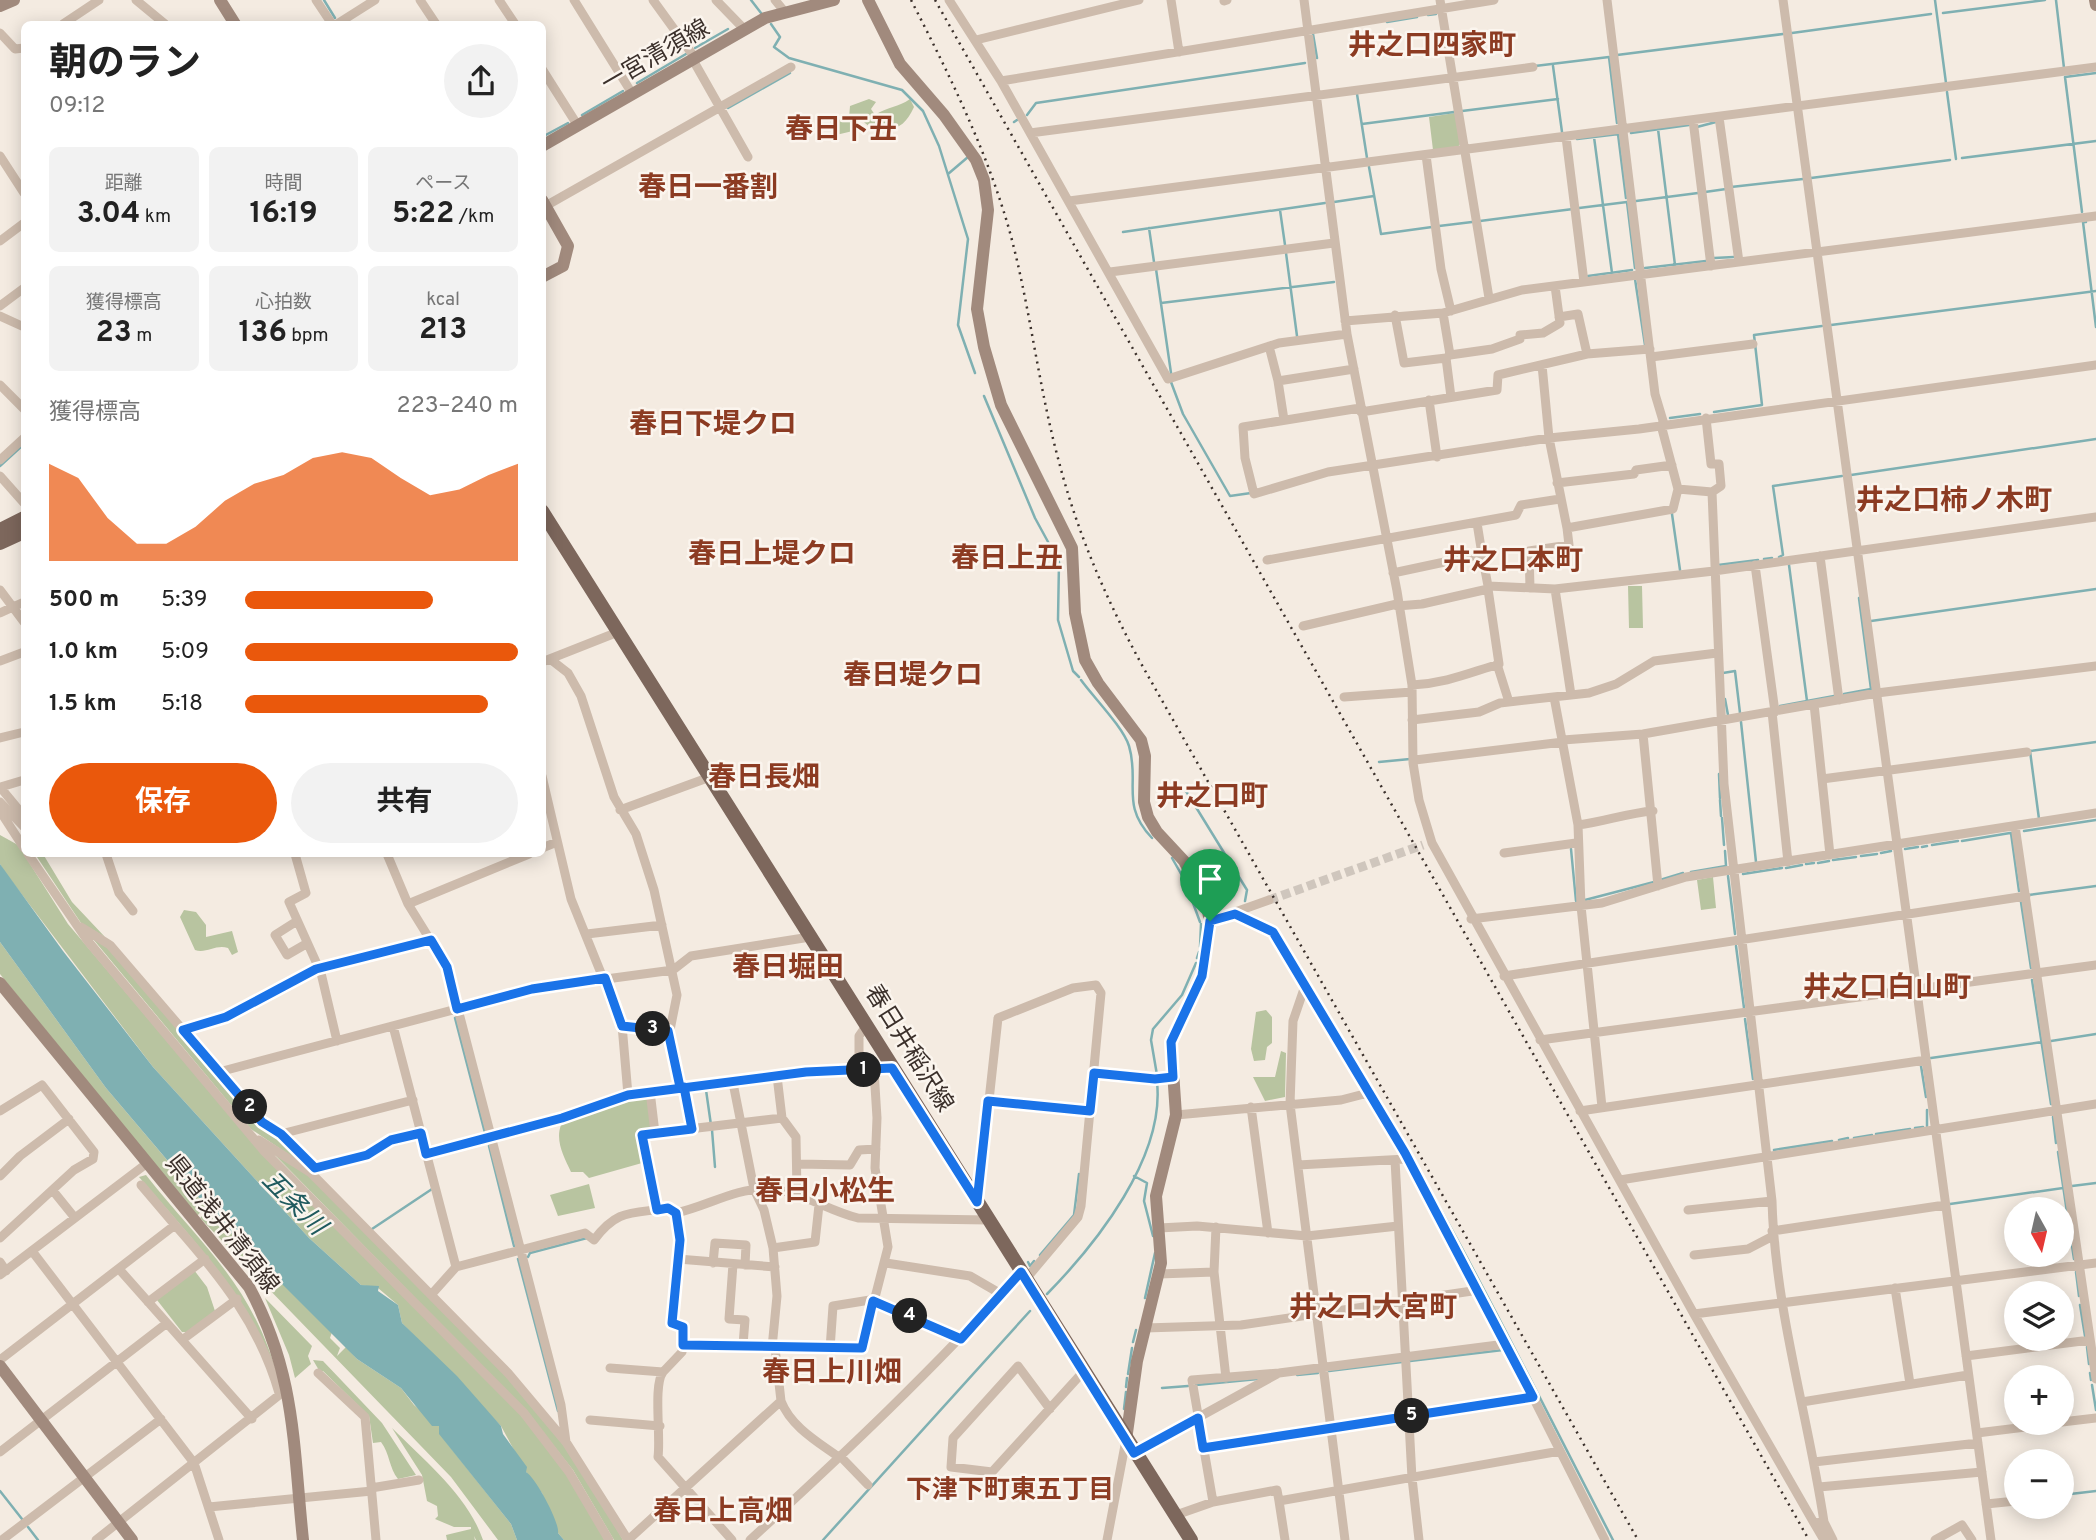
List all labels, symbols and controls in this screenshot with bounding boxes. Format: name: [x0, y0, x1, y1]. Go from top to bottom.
street label: 一宮清須線: [597, 14, 715, 100]
district label: 井之口四家町: [1348, 29, 1516, 65]
text: 朝のラン: [49, 41, 201, 90]
button: share: [444, 44, 518, 118]
text: 09:12: [49, 92, 105, 121]
district label: 春日下丑: [785, 113, 897, 149]
district label: 春日一番割: [638, 171, 778, 207]
text: 距離: [105, 172, 143, 196]
text: 時間: [264, 172, 303, 196]
text: ペース: [415, 172, 471, 196]
text: 3.04: [77, 196, 140, 233]
text: 16:19: [249, 196, 318, 233]
text: 5:22: [392, 196, 454, 233]
text: km: [140, 205, 171, 229]
text: /km: [454, 205, 494, 229]
text: kcal: [426, 288, 460, 312]
text: 獲得標高: [86, 291, 162, 315]
text: 心拍数: [255, 291, 312, 315]
text: 213: [419, 312, 467, 349]
text: 23: [95, 315, 132, 352]
text: 136: [238, 315, 287, 352]
text: m: [132, 324, 152, 348]
text: bpm: [287, 324, 329, 348]
text: 223–240 m: [397, 392, 518, 421]
text: 獲得標高: [49, 399, 141, 428]
district label: 春日下堤クロ: [629, 408, 797, 444]
district label: 井之口柿ノ木町: [1856, 484, 2052, 520]
district label: 春日上堤クロ: [688, 538, 856, 574]
district label: 春日上丑: [951, 542, 1063, 578]
district label: 井之口本町: [1443, 544, 1583, 580]
text: 500 m: [49, 586, 119, 615]
text: 5:39: [161, 586, 208, 615]
text: 1.0 km: [49, 638, 118, 667]
text: 5:09: [161, 638, 209, 667]
district label: 春日堤クロ: [843, 659, 983, 695]
text: 1.5 km: [49, 690, 117, 719]
text: 5:18: [161, 690, 203, 719]
district label: 春日長畑: [708, 761, 820, 797]
button: 保存: [49, 763, 277, 843]
button: 共有: [291, 763, 518, 843]
district label: 井之口町: [1156, 780, 1268, 816]
pin: [1180, 849, 1240, 921]
icon: arrive: [1191, 860, 1229, 898]
district label: 春日堀田: [732, 951, 844, 987]
district label: 井之口白山町: [1803, 971, 1971, 1007]
street label: 春日井稲沢線: [857, 980, 959, 1118]
pin: 3: [636, 1012, 670, 1046]
text: 3: [647, 1016, 658, 1040]
pin: 1: [846, 1052, 882, 1088]
text: 1: [860, 1057, 867, 1081]
pin: 2: [232, 1090, 268, 1124]
text: 2: [244, 1094, 255, 1118]
street label: 県道浅井清須線: [157, 1150, 285, 1300]
water label: 五条川: [254, 1165, 334, 1245]
district label: 春日小松生: [755, 1175, 895, 1211]
north arrow: [2004, 1197, 2074, 1267]
map controls: [2004, 1197, 2074, 1519]
button: layers: [2004, 1281, 2074, 1351]
district label: 井之口大宮町: [1289, 1291, 1457, 1327]
pin: 4: [892, 1298, 928, 1334]
text: 4: [903, 1303, 916, 1327]
district label: 春日上川畑: [762, 1356, 902, 1392]
button: +: [2004, 1365, 2074, 1435]
pin: 5: [1394, 1398, 1430, 1434]
text: 5: [1406, 1403, 1417, 1427]
button: −: [2004, 1449, 2074, 1519]
district label: 下津下町東五丁目: [906, 1475, 1114, 1508]
district label: 春日上高畑: [653, 1495, 793, 1531]

